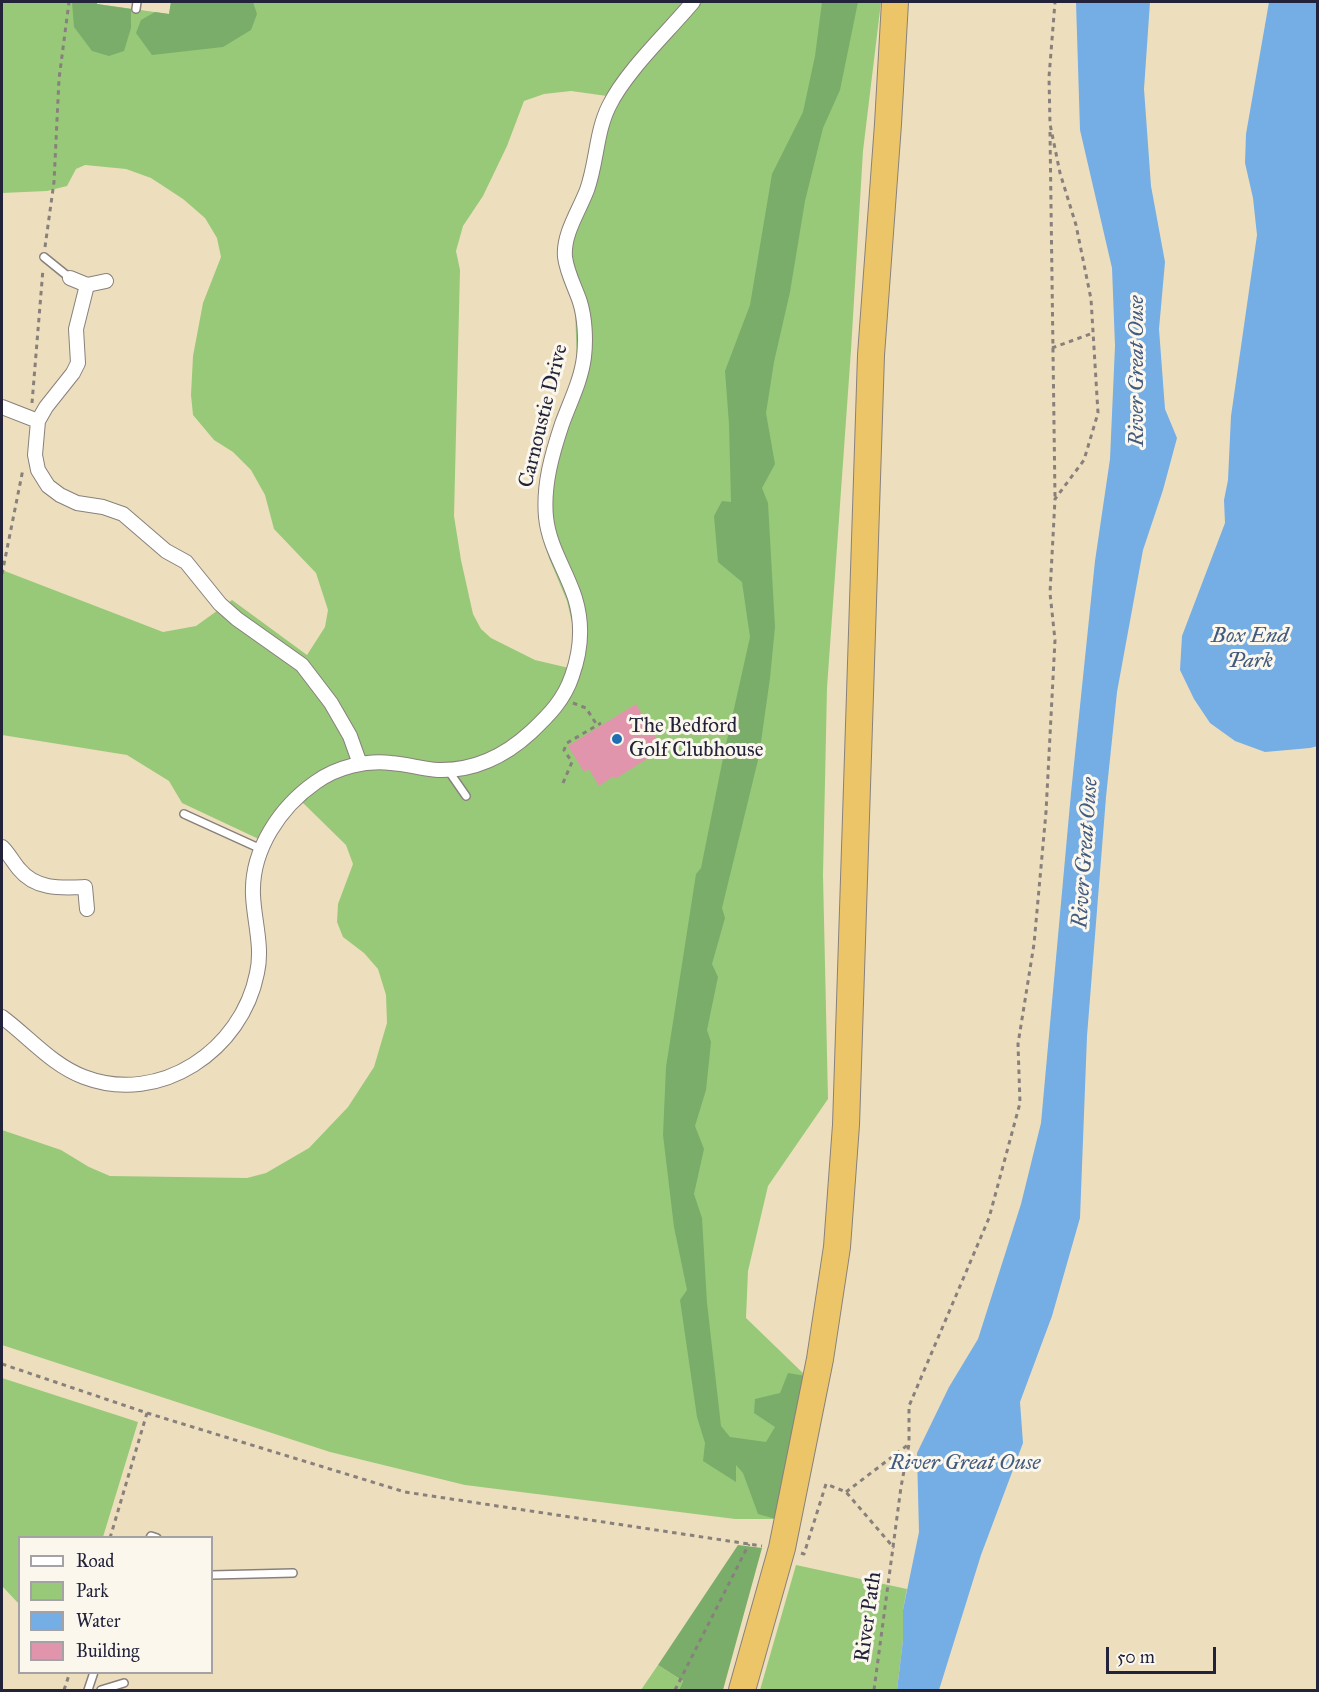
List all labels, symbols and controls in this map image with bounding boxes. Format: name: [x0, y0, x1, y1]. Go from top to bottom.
water label: River Great Ouse: [1125, 296, 1151, 446]
street label: Carnoustie Drive: [514, 342, 574, 490]
water label: Box End Park: [1211, 624, 1289, 676]
place label: The Bedford Golf Clubhouse: [629, 714, 763, 764]
marker: The Bedford Golf Clubhouse: [610, 732, 624, 746]
water label: River Great Ouse: [1068, 777, 1104, 929]
water label: River Great Ouse: [890, 1451, 1040, 1477]
legend: [18, 1536, 213, 1674]
text: Road: [76, 1550, 114, 1572]
street label: River Path: [850, 1570, 888, 1664]
text: Park: [76, 1580, 109, 1602]
text: Water: [76, 1610, 120, 1632]
scale bar: [1109, 1635, 1218, 1673]
text: Building: [76, 1640, 139, 1662]
text: 50 m: [1117, 1646, 1155, 1668]

